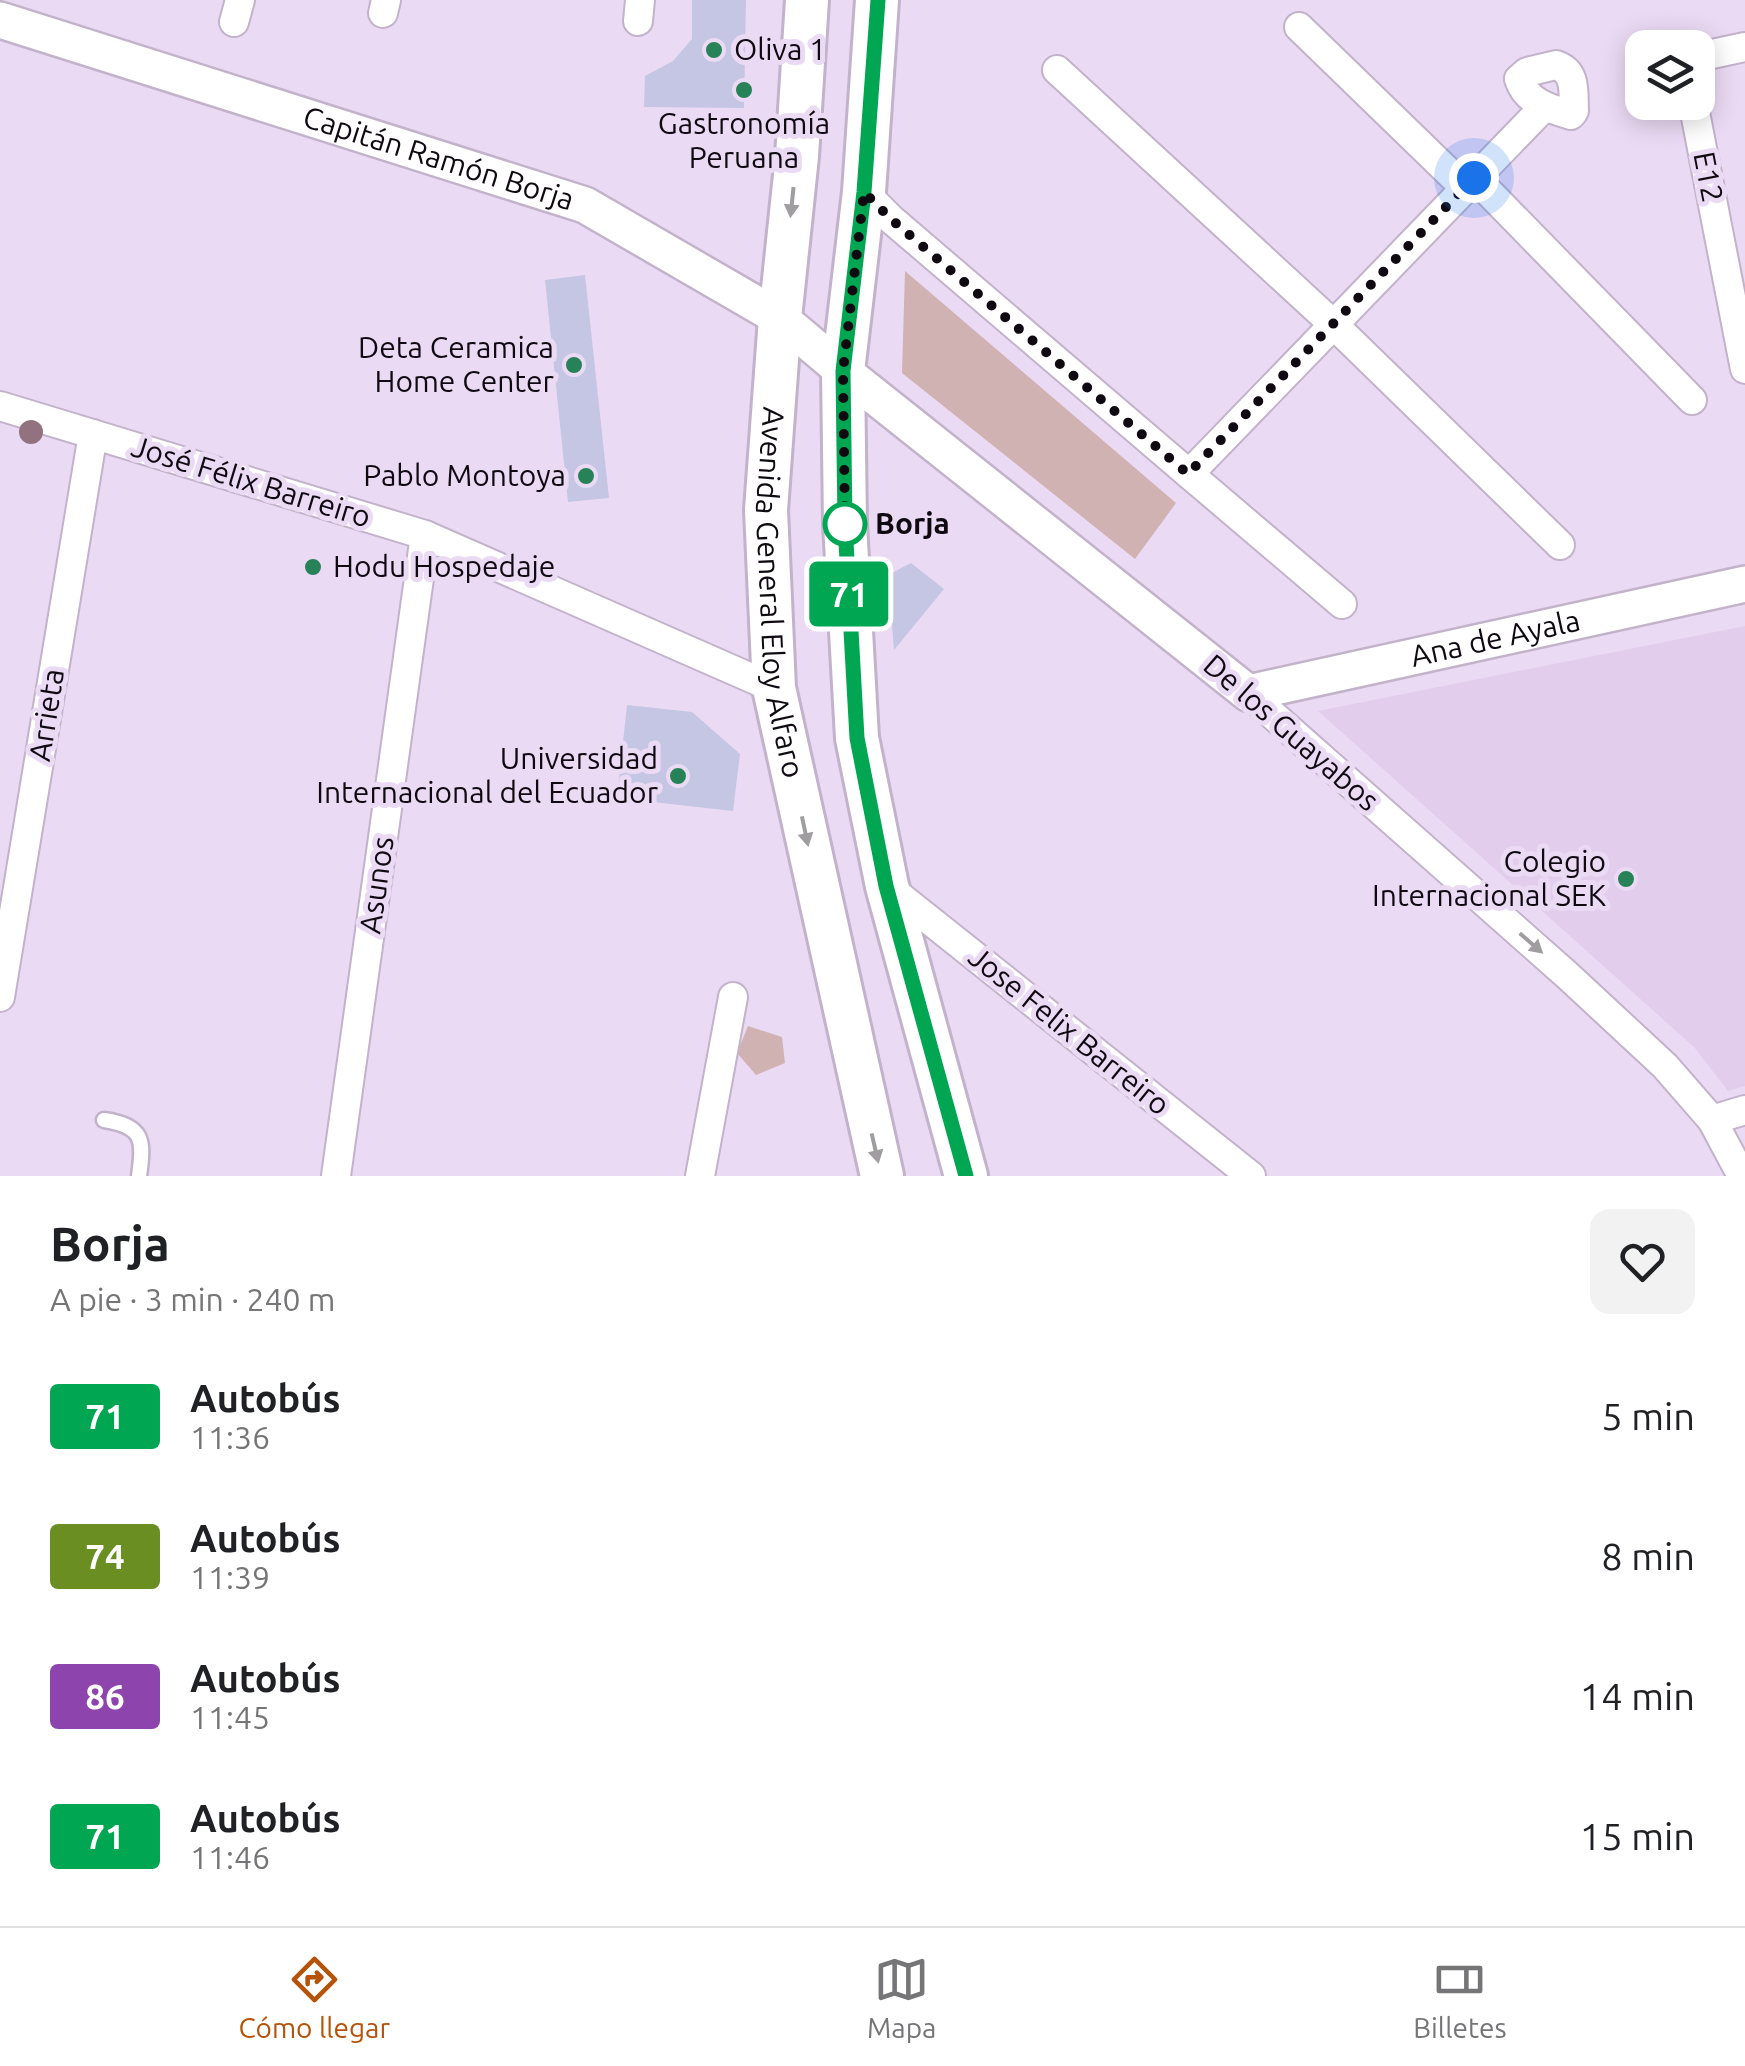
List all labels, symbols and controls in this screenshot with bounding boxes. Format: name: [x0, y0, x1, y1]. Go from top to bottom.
map controls: [1625, 30, 1715, 120]
button: layers: [1625, 30, 1715, 120]
place label: Oliva 1: [734, 32, 826, 66]
marker: Oliva 1: [703, 39, 725, 61]
marker: Gastronomía Peruana: [733, 79, 755, 101]
street label: Capitán Ramón Borja: [299, 99, 579, 216]
place label: Gastronomía Peruana: [658, 106, 830, 174]
street label: E12: [1687, 149, 1731, 205]
your location: [1449, 153, 1499, 203]
one-way arrow: [784, 187, 800, 218]
place label: Deta Ceramica Home Center: [358, 330, 555, 398]
marker: Deta Ceramica Home Center: [563, 354, 585, 376]
street label: Avenida General Eloy Alfaro: [750, 406, 811, 781]
street label: José Félix Barreiro: [128, 429, 375, 534]
place label: Pablo Montoya: [363, 458, 566, 492]
marker: Pablo Montoya: [575, 465, 597, 487]
marker: Borja: [824, 503, 866, 545]
place label: Borja: [875, 506, 950, 540]
place label: Hodu Hospedaje: [333, 549, 555, 583]
marker: Hodu Hospedaje: [302, 556, 324, 578]
line badge: 71: [804, 562, 894, 626]
text: 71: [829, 574, 869, 614]
street label: Ana de Ayala: [1407, 603, 1583, 673]
street label: De los Guayabos: [1197, 647, 1386, 817]
street label: Arrieta: [22, 666, 70, 764]
place label: Universidad Internacional del Ecuador: [316, 741, 659, 809]
marker: Universidad Internacional del Ecuador: [667, 765, 689, 787]
one-way arrow: [798, 816, 813, 847]
street label: Asunos: [352, 834, 400, 936]
place label: Colegio Internacional SEK: [1372, 844, 1606, 912]
marker: Colegio Internacional SEK: [1615, 868, 1637, 890]
one-way arrow: [1519, 931, 1543, 954]
street label: Jose Felix Barreiro: [962, 939, 1177, 1122]
one-way arrow: [868, 1133, 884, 1164]
button: heart: [1590, 1209, 1695, 1314]
text: Borja: [50, 1216, 170, 1270]
text: A pie · 3 min · 240 m: [50, 1281, 335, 1317]
text: Autobús: [190, 1377, 341, 1419]
text: 5 min: [1601, 1395, 1695, 1437]
text: 71: [85, 1396, 125, 1436]
text: 11:36: [190, 1419, 270, 1455]
text: Autobús: [190, 1517, 341, 1559]
text: 8 min: [1601, 1535, 1695, 1577]
text: 74: [85, 1536, 125, 1576]
text: 11:39: [190, 1559, 270, 1595]
text: Autobús: [190, 1657, 341, 1699]
text: 14 min: [1580, 1675, 1695, 1717]
text: 86: [85, 1676, 125, 1716]
text: 11:45: [190, 1699, 270, 1735]
text: Autobús: [190, 1797, 341, 1839]
text: 15 min: [1580, 1815, 1695, 1857]
text: 71: [85, 1816, 125, 1856]
text: 11:46: [190, 1839, 270, 1875]
tab: Cómo llegar: [238, 1952, 390, 2043]
tab: Mapa: [867, 1952, 936, 2043]
tab: Billetes: [1413, 1952, 1507, 2043]

